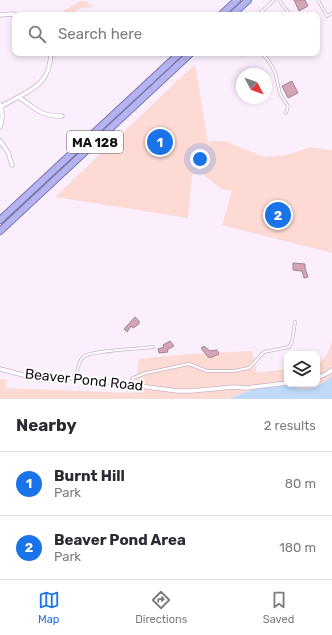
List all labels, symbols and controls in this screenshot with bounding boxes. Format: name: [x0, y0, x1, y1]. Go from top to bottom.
search box: [12, 12, 320, 56]
icon: search: [26, 23, 48, 45]
text: Search here: [58, 25, 142, 43]
north arrow: [236, 68, 272, 104]
pin: 1: [147, 127, 173, 157]
road number: MA 128: [67, 131, 123, 153]
your location: [190, 149, 210, 169]
pin: 2: [265, 200, 291, 230]
map controls: [284, 351, 320, 387]
button: layers: [284, 351, 320, 387]
street label: Beaver Pond Road: [24, 365, 144, 395]
text: Nearby: [16, 415, 77, 435]
text: 2 results: [264, 418, 316, 433]
text: Burnt Hill: [54, 467, 125, 485]
text: 1: [26, 476, 32, 491]
text: 80 m: [285, 476, 316, 491]
text: Park: [54, 485, 81, 500]
text: Beaver Pond Area: [54, 531, 186, 549]
text: 2: [25, 540, 33, 555]
text: 180 m: [279, 540, 316, 555]
text: Park: [54, 549, 81, 564]
tab: Map: [38, 589, 60, 626]
tab: Directions: [135, 589, 187, 626]
tab: Saved: [263, 589, 294, 626]

